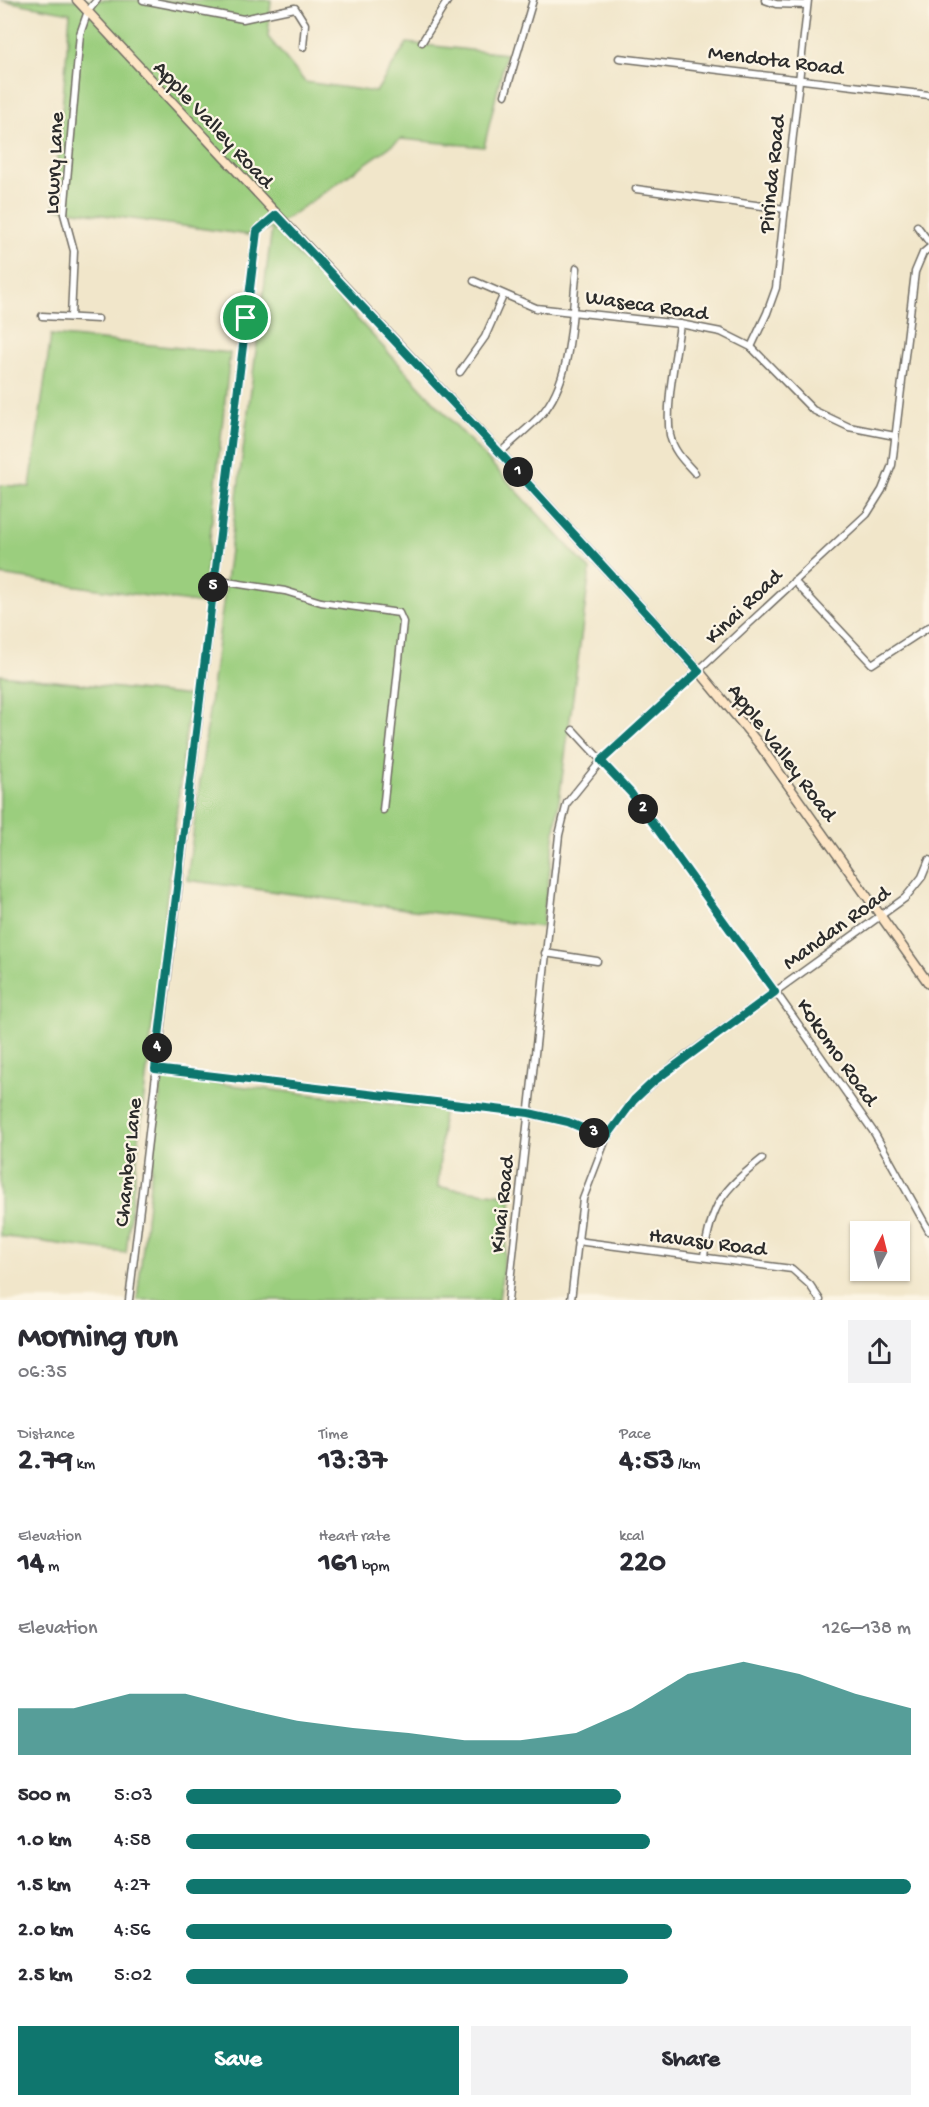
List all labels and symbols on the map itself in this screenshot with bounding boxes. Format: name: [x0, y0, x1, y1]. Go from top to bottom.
street label: Mendota Road: [707, 41, 847, 83]
street label: Apple Valley Road: [146, 56, 279, 197]
street label: Lowry Lane: [40, 111, 72, 215]
street label: Pirinda Road: [755, 112, 793, 236]
street label: Waseca Road: [584, 286, 711, 329]
pin: [220, 292, 271, 343]
pin: 1: [503, 457, 533, 487]
street label: Kinai Road: [701, 563, 790, 651]
pin: 5: [198, 572, 228, 602]
street label: Apple Valley Road: [721, 679, 842, 829]
pin: 2: [628, 794, 658, 824]
street label: Mandan Road: [778, 880, 898, 977]
street label: Kokomo Road: [789, 995, 883, 1114]
pin: 4: [142, 1033, 172, 1063]
street label: Chamber Lane: [110, 1096, 150, 1228]
pin: 3: [579, 1118, 609, 1148]
street label: Kinai Road: [486, 1152, 522, 1254]
north arrow: [850, 1221, 910, 1281]
street label: Havasu Road: [647, 1224, 770, 1264]

